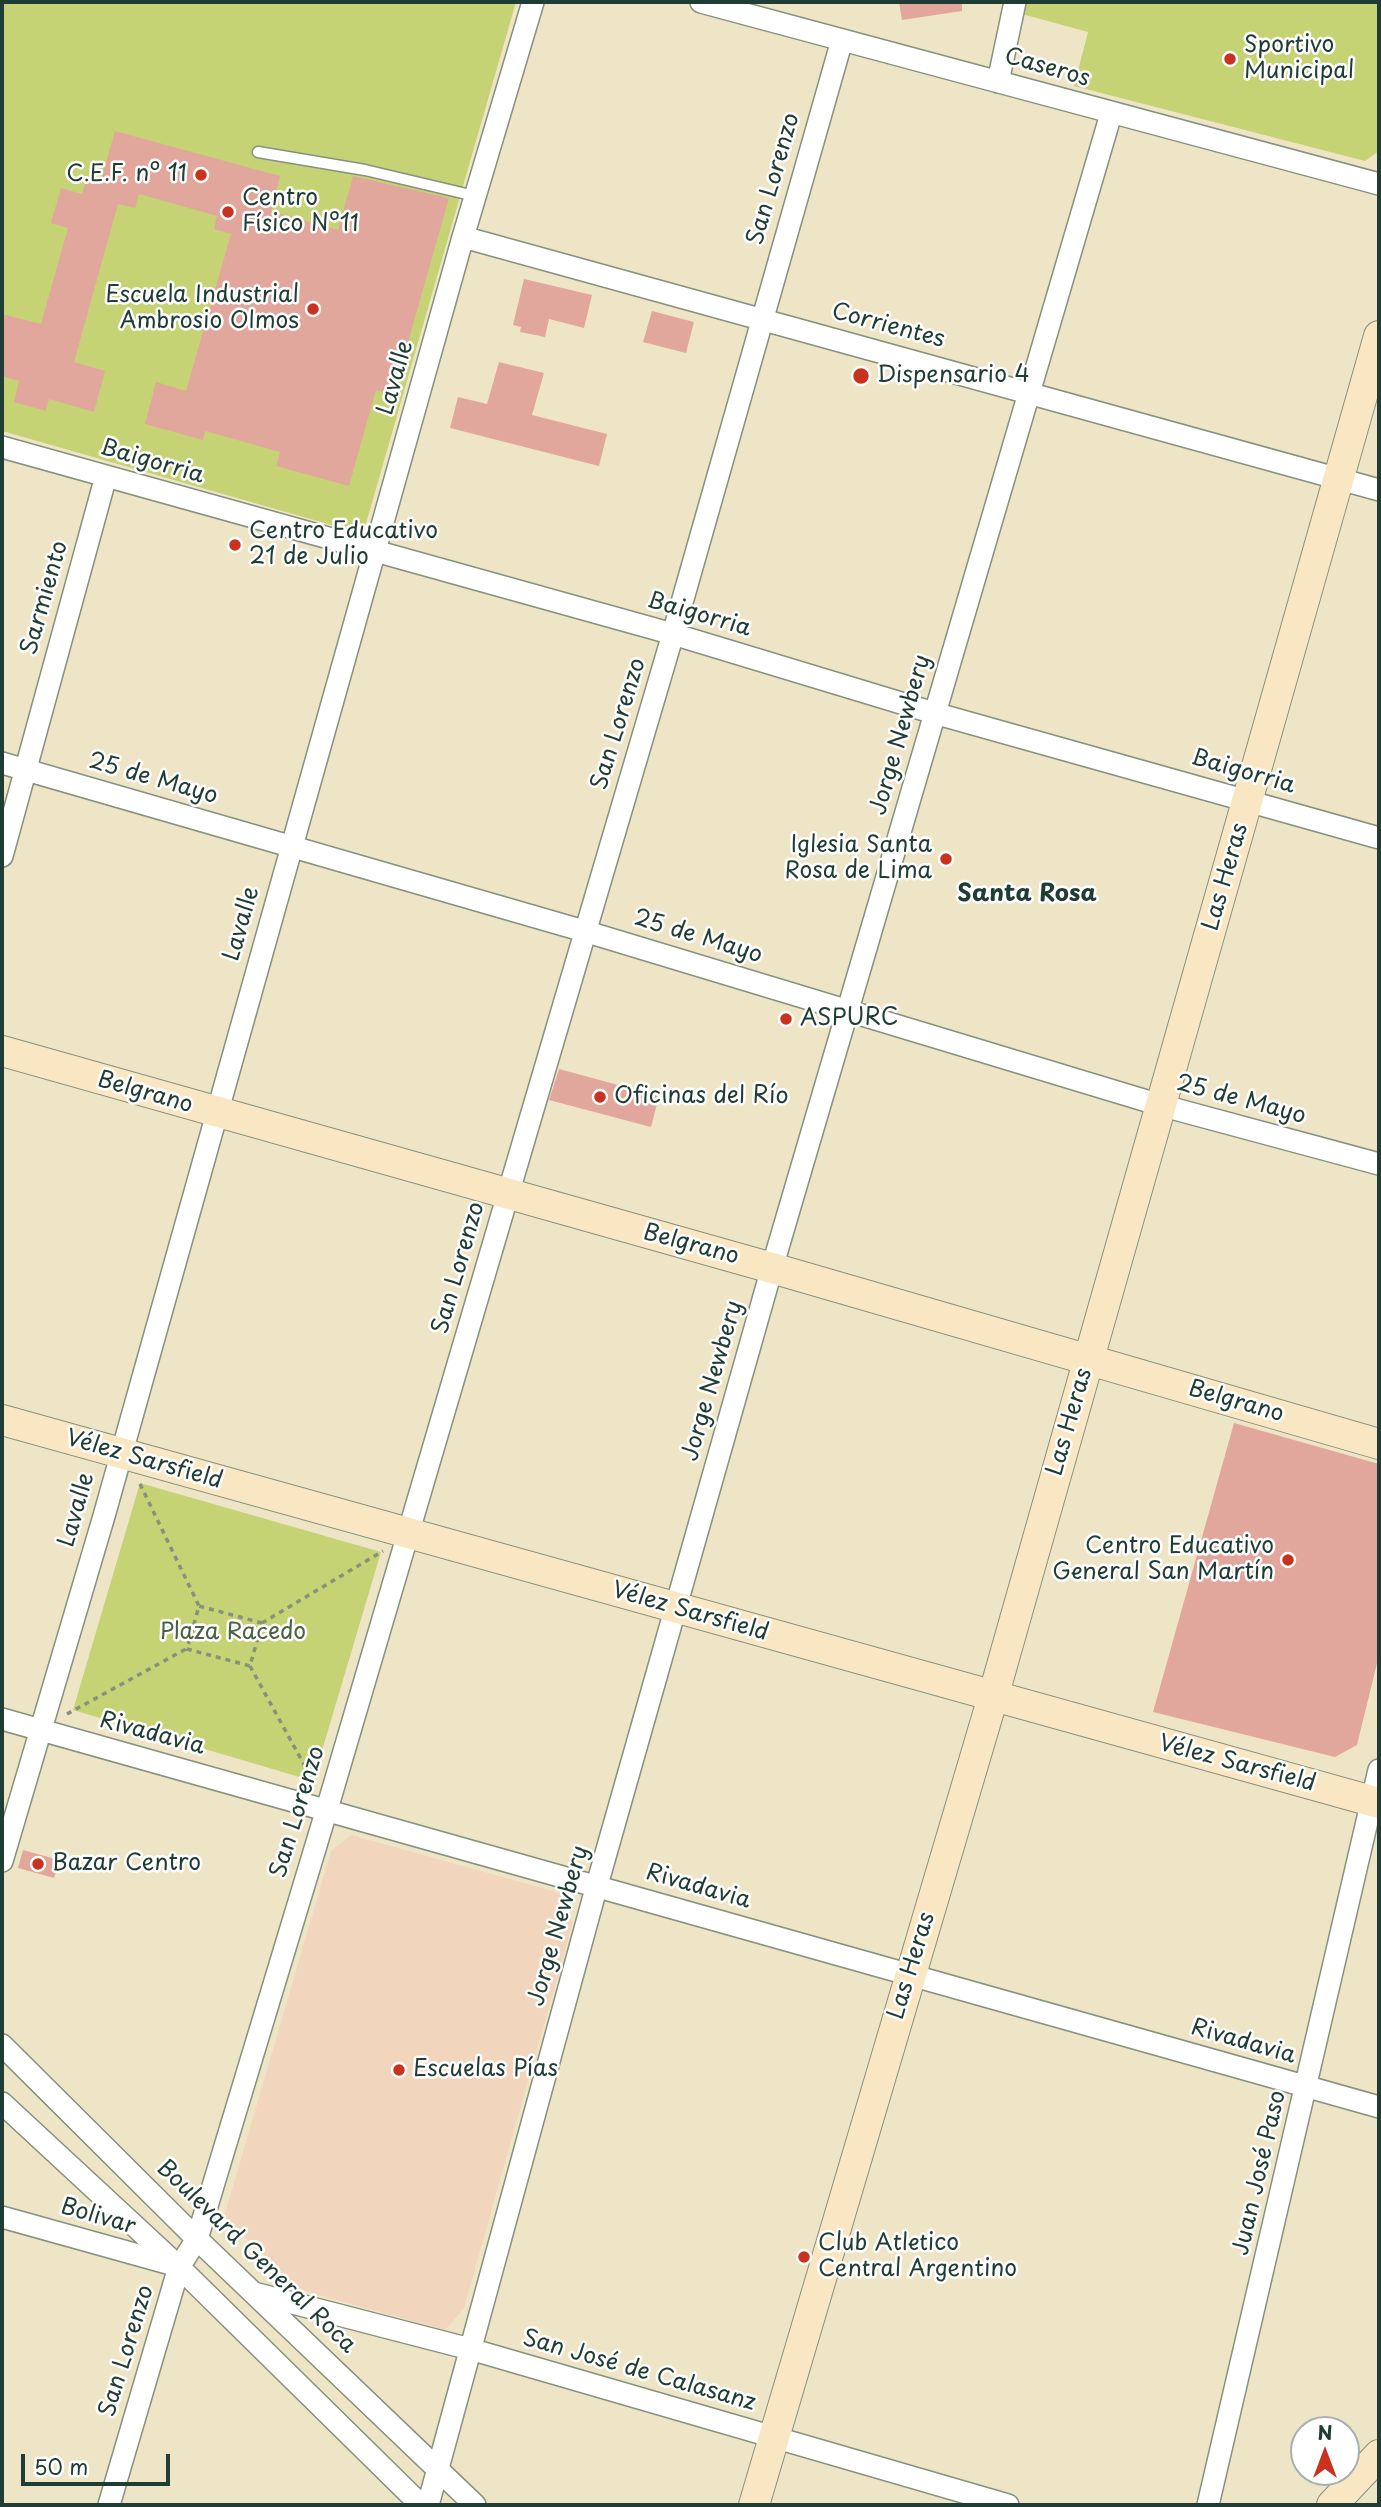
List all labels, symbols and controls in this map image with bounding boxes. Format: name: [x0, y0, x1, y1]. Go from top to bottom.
place label: Sportivo Municipal: [1244, 32, 1354, 86]
street label: Caseros: [1001, 43, 1093, 93]
marker: Sportivo Municipal: [1222, 51, 1238, 67]
street label: San Lorenzo: [742, 110, 806, 248]
place label: C.E.F. nº 11: [66, 161, 187, 189]
marker: C.E.F. nº 11: [193, 167, 209, 183]
place label: Centro Físico Nº11: [242, 185, 359, 239]
marker: Centro Físico Nº11: [220, 204, 236, 220]
place label: Escuela Industrial Ambrosio Olmos: [105, 282, 299, 336]
street label: Corrientes: [829, 298, 947, 354]
marker: Escuela Industrial Ambrosio Olmos: [305, 301, 321, 317]
street label: Lavalle: [372, 338, 420, 418]
place label: Dispensario 4: [877, 362, 1030, 390]
marker: Dispensario 4: [851, 366, 871, 386]
street label: Baigorria: [97, 434, 207, 490]
place label: Centro Educativo 21 de Julio: [249, 518, 438, 572]
marker: Centro Educativo 21 de Julio: [227, 537, 243, 553]
street label: Sarmiento: [16, 538, 74, 658]
street label: Baigorria: [644, 587, 754, 643]
street label: Jorge Newbery: [865, 652, 937, 818]
street label: San Lorenzo: [586, 655, 652, 793]
street label: Baigorria: [1188, 744, 1298, 800]
street label: 25 de Mayo: [85, 747, 221, 811]
street label: Las Heras: [1197, 820, 1255, 934]
place label: Iglesia Santa Rosa de Lima: [785, 832, 932, 886]
marker: Iglesia Santa Rosa de Lima: [938, 851, 954, 867]
district label: Santa Rosa: [957, 880, 1097, 908]
street label: Lavalle: [218, 884, 266, 964]
street label: 25 de Mayo: [630, 904, 766, 970]
place label: ASPURC: [800, 1005, 898, 1033]
marker: ASPURC: [778, 1011, 794, 1027]
street label: Belgrano: [94, 1066, 196, 1120]
street label: 25 de Mayo: [1173, 1069, 1309, 1131]
place label: Oficinas del Río: [614, 1083, 789, 1111]
marker: Oficinas del Río: [592, 1089, 608, 1105]
street label: San Lorenzo: [427, 1199, 491, 1337]
street label: Belgrano: [640, 1219, 742, 1271]
street label: Jorge Newbery: [677, 1298, 749, 1464]
street label: Las Heras: [1041, 1365, 1099, 1479]
street label: Belgrano: [1185, 1375, 1287, 1429]
street label: Vélez Sarsfield: [63, 1425, 225, 1495]
street label: Lavalle: [53, 1470, 101, 1550]
place label: Centro Educativo General San Martín: [1052, 1533, 1274, 1587]
marker: Centro Educativo General San Martín: [1280, 1552, 1296, 1568]
street label: Vélez Sarsfield: [609, 1577, 771, 1647]
park label: Plaza Racedo: [160, 1619, 306, 1647]
street label: Rivadavia: [96, 1707, 208, 1761]
street label: Vélez Sarsfield: [1156, 1730, 1318, 1798]
street label: San Lorenzo: [265, 1743, 331, 1881]
street label: Jorge Newbery: [523, 1843, 595, 2009]
place label: Bazar Centro: [52, 1850, 201, 1878]
marker: Bazar Centro: [30, 1856, 46, 1872]
street label: Rivadavia: [642, 1859, 754, 1915]
street label: Las Heras: [883, 1909, 941, 2023]
street label: Rivadavia: [1187, 2014, 1299, 2070]
place label: Escuelas Pías: [413, 2056, 558, 2084]
marker: Escuelas Pías: [391, 2062, 407, 2078]
street label: Juan José Paso: [1228, 2088, 1292, 2258]
street label: Boulevard General Roca: [151, 2155, 361, 2359]
street label: Bolivar: [57, 2193, 139, 2241]
place label: Club Atletico Central Argentino: [818, 2230, 1017, 2284]
marker: Club Atletico Central Argentino: [796, 2249, 812, 2265]
street label: San Lorenzo: [94, 2282, 160, 2420]
street label: San José de Calasanz: [520, 2325, 758, 2417]
north arrow: [1290, 2416, 1360, 2486]
text: N: [1317, 2418, 1333, 2446]
scale bar: [24, 2440, 173, 2484]
text: 50 m: [34, 2450, 88, 2482]

